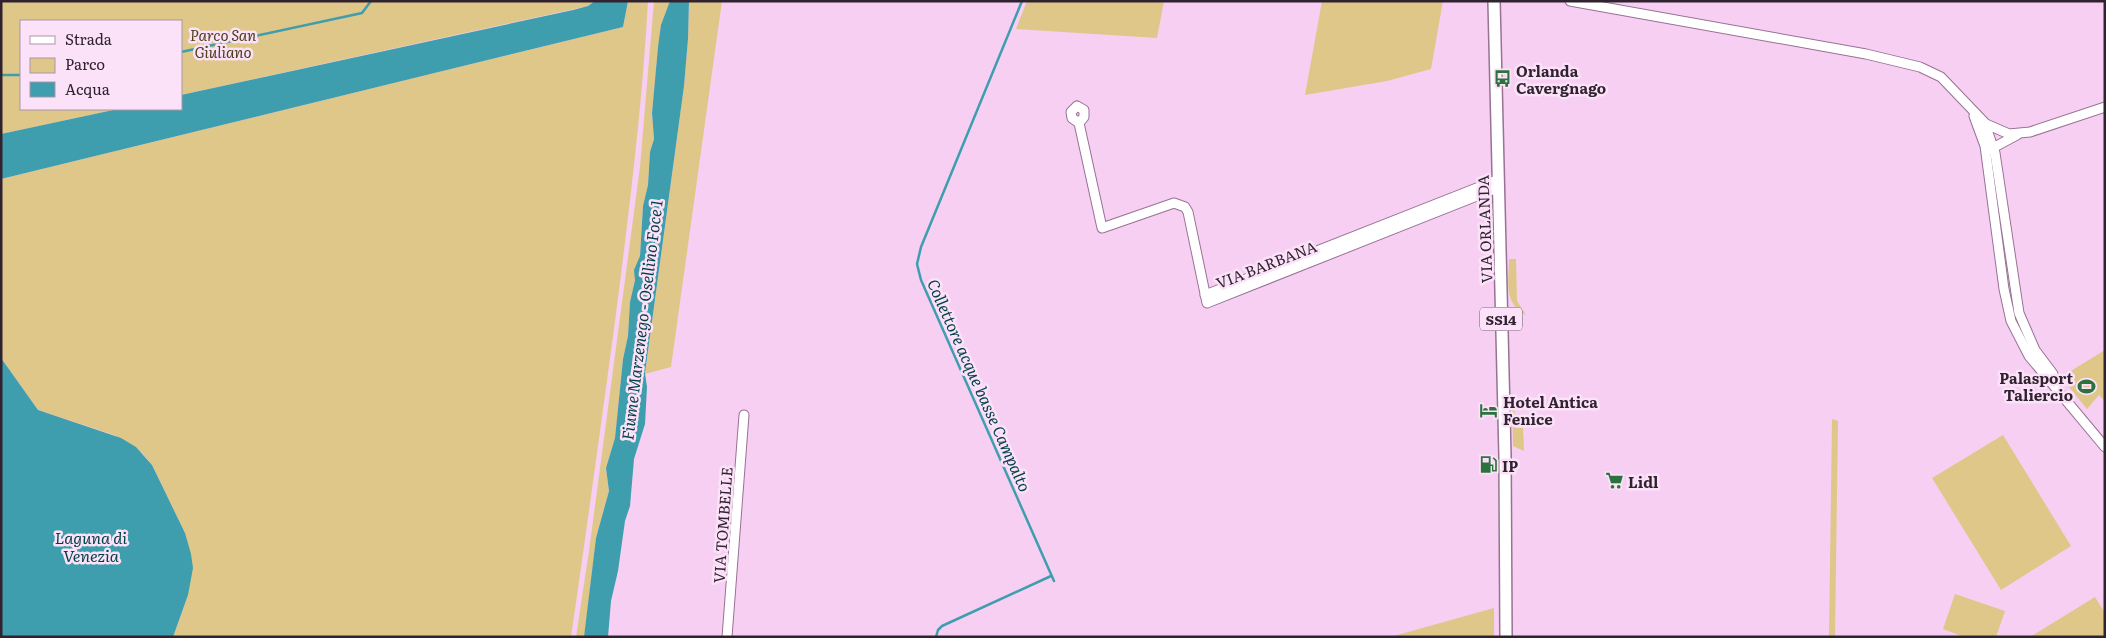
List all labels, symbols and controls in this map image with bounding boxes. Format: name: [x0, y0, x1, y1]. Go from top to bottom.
legend: [20, 20, 182, 110]
park label: Parco San Giuliano: [190, 23, 256, 63]
text: Strada: [65, 27, 113, 50]
text: Parco: [65, 52, 105, 75]
place label: Orlanda Cavergnago: [1516, 59, 1606, 99]
bus stop icon: Orlanda Cavergnago: [1492, 69, 1512, 89]
text: Acqua: [65, 77, 111, 100]
street label: VIA ORLANDA: [1471, 174, 1497, 284]
water label: Fiume Marzenego - Osellino Foce 1: [614, 199, 668, 441]
street label: VIA BARBANA: [1212, 234, 1320, 294]
water label: Collettore acque basse Campalto: [922, 275, 1038, 495]
road number: SS14: [1480, 308, 1522, 330]
place label: Palasport Taliercio: [1999, 366, 2073, 406]
sports icon: Palasport Taliercio: [2077, 376, 2097, 396]
place label: Hotel Antica Fenice: [1503, 390, 1598, 430]
hotel icon: Hotel Antica Fenice: [1479, 400, 1499, 420]
place label: IP: [1502, 454, 1518, 477]
fuel station icon: IP: [1478, 455, 1498, 475]
street label: VIA TOMBELLE: [706, 466, 738, 584]
place label: Lidl: [1628, 470, 1659, 493]
supermarket icon: Lidl: [1604, 471, 1624, 491]
water label: Laguna di Venezia: [55, 525, 127, 567]

